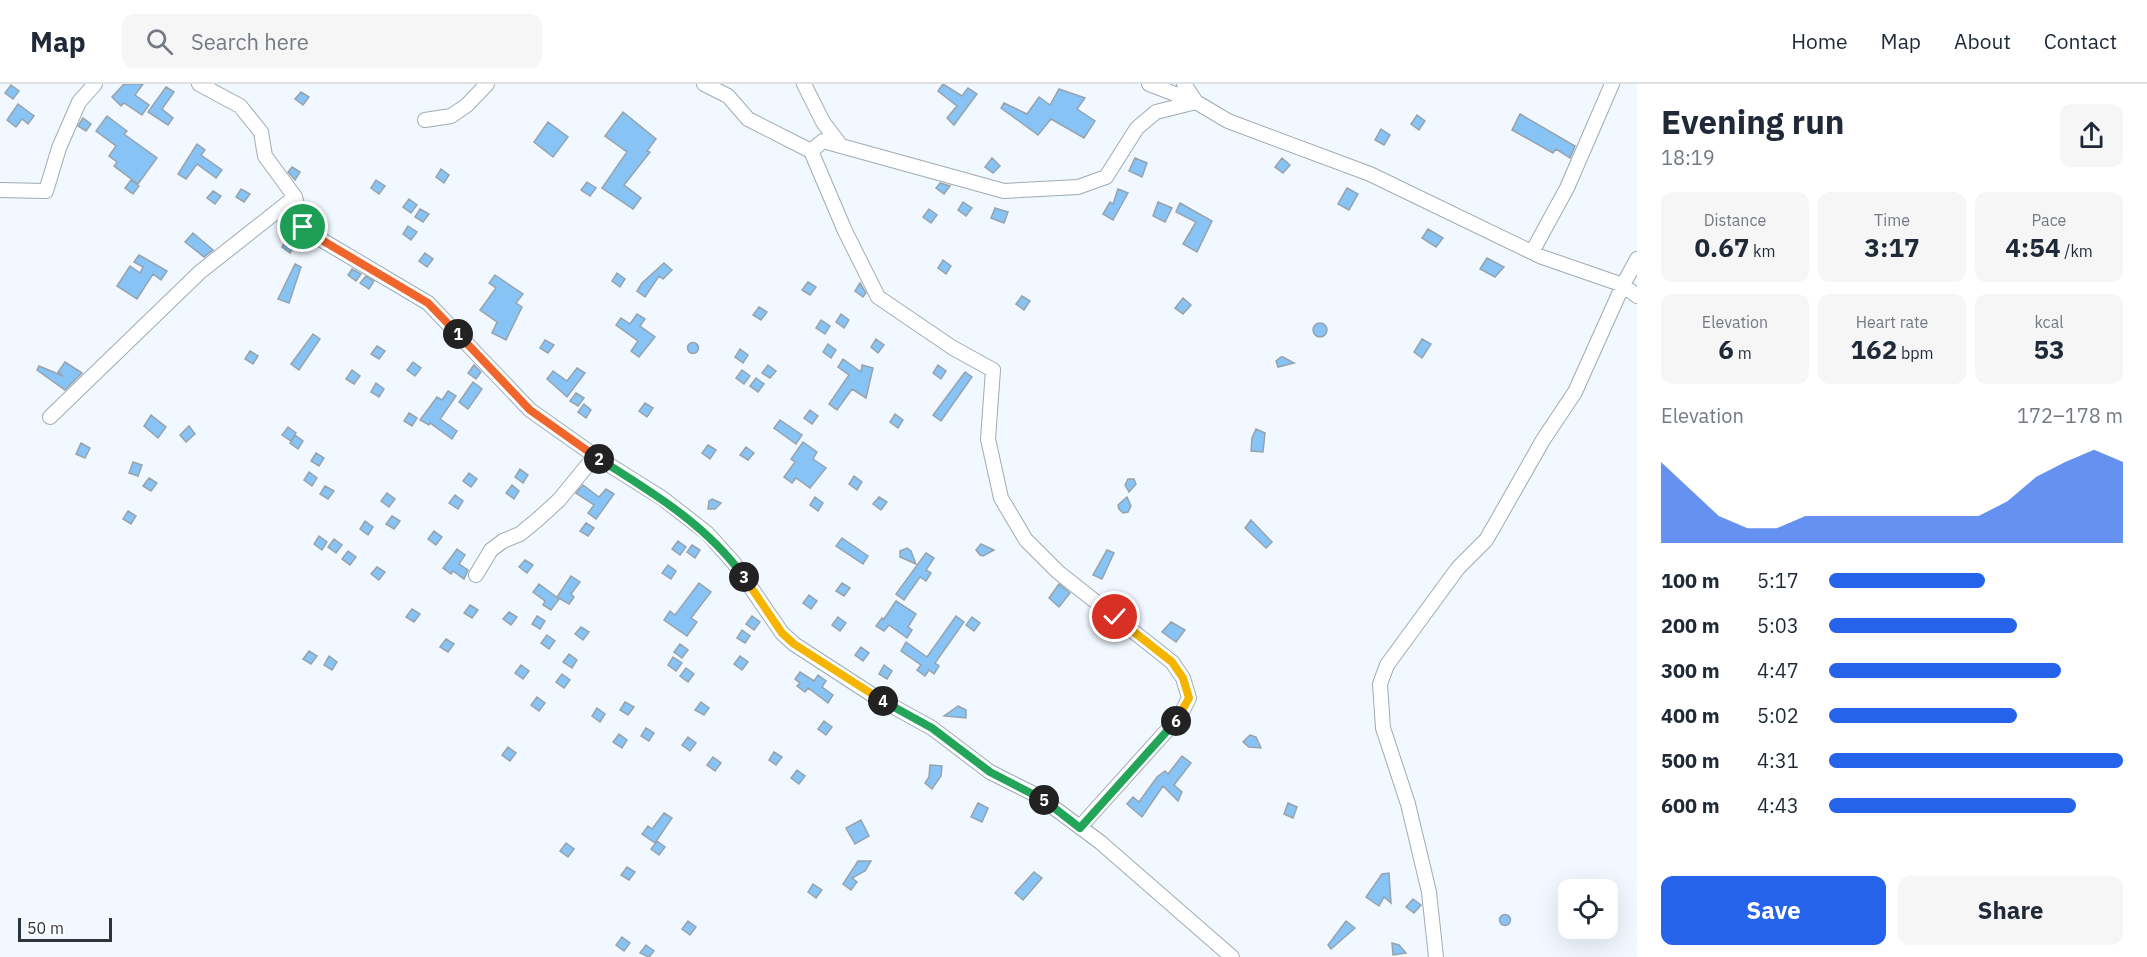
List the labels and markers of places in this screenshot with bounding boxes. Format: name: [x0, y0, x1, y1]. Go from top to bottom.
pin: [277, 201, 328, 252]
pin: 1: [443, 319, 473, 349]
pin: 2: [584, 444, 614, 474]
pin: 3: [729, 562, 759, 592]
pin: [1089, 591, 1140, 642]
pin: 4: [868, 686, 898, 716]
pin: 6: [1161, 706, 1191, 736]
pin: 5: [1029, 785, 1059, 815]

